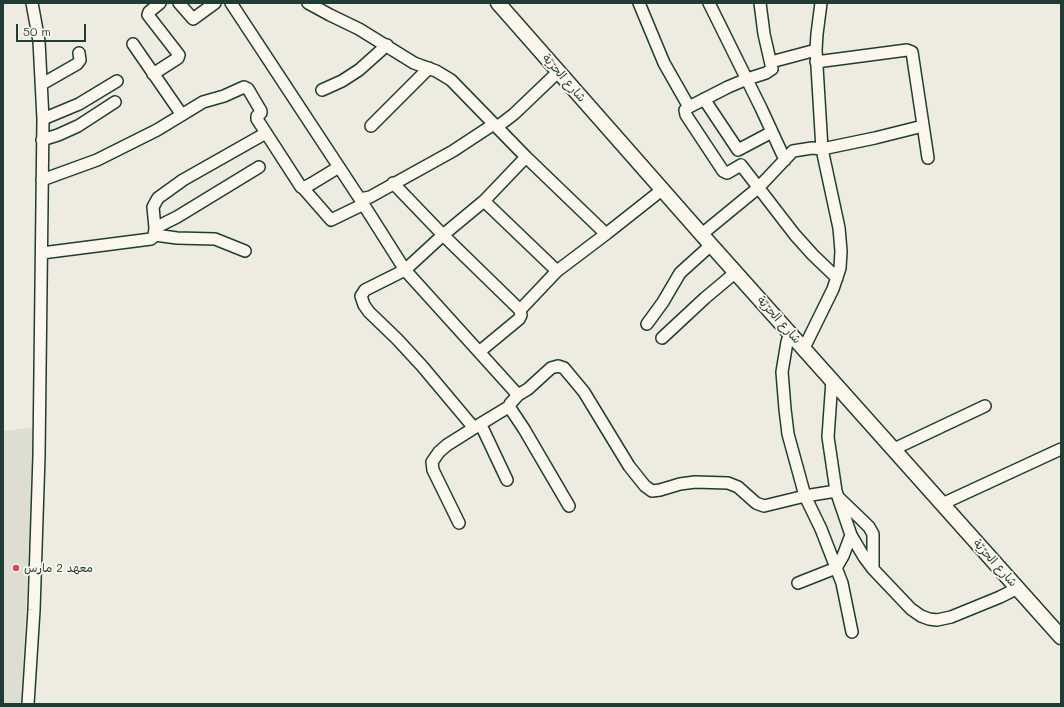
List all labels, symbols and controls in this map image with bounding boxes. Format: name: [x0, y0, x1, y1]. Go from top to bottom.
scale bar: [18, 16, 88, 42]
text: 50 m: [23, 23, 51, 39]
street label: شارع الحرّيّة: [539, 51, 589, 105]
street label: شارع الحرّيّة: [754, 293, 804, 347]
street label: شارع الحرّيّة: [970, 536, 1020, 590]
place label: معهد 2 مارس: [24, 561, 93, 575]
marker: معهد 2 مارس: [11, 563, 21, 573]

